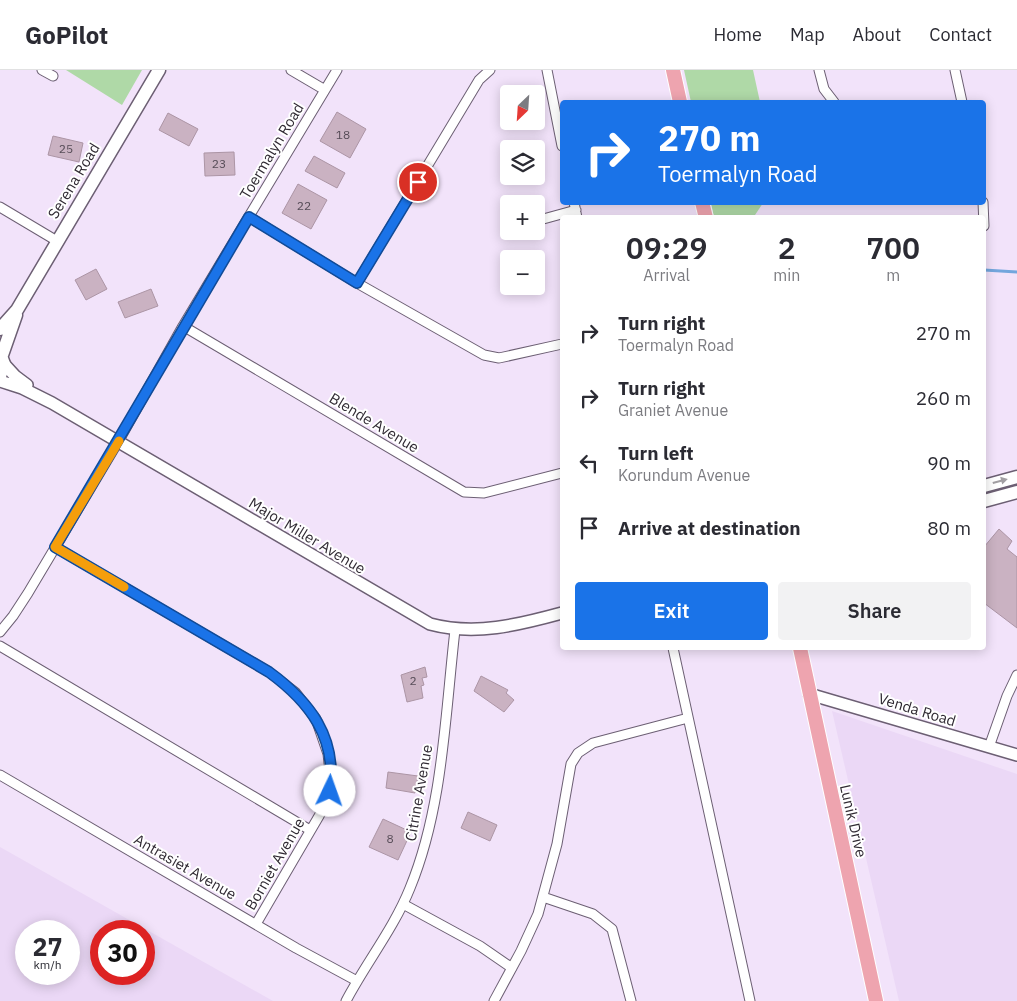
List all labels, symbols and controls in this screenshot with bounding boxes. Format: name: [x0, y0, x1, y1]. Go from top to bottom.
text: GoPilot: [25, 19, 108, 51]
text: Home: [714, 23, 762, 46]
text: Map: [790, 23, 825, 46]
text: About: [853, 23, 901, 46]
text: Contact: [929, 23, 992, 46]
north arrow: [500, 85, 545, 130]
map controls: [500, 85, 545, 295]
street label: Toermalyn Road: [235, 99, 308, 202]
text: 270 m: [658, 115, 761, 161]
icon: right: [575, 120, 640, 185]
house number: 18: [336, 127, 350, 142]
street label: Serena Road: [43, 139, 104, 222]
button: layers: [500, 140, 545, 185]
house number: 25: [59, 141, 73, 156]
house number: 23: [212, 156, 226, 171]
text: Toermalyn Road: [658, 159, 818, 188]
pin: [397, 161, 439, 203]
icon: arrive: [404, 168, 432, 196]
button: +: [500, 195, 545, 240]
house number: 22: [297, 198, 311, 213]
text: 09:29: [626, 228, 707, 267]
text: 2: [778, 228, 796, 267]
text: 700: [866, 228, 920, 267]
button: −: [500, 250, 545, 295]
text: Arrival: [643, 265, 690, 285]
text: min: [773, 265, 800, 285]
text: m: [886, 265, 900, 285]
text: Turn right: [618, 311, 705, 335]
icon: right: [575, 319, 603, 347]
text: 270 m: [916, 321, 971, 345]
text: Toermalyn Road: [618, 335, 734, 355]
text: Turn right: [618, 376, 705, 400]
icon: right: [575, 384, 603, 412]
text: 260 m: [916, 386, 971, 410]
street label: Blende Avenue: [326, 388, 423, 457]
text: Graniet Avenue: [618, 400, 728, 420]
text: Turn left: [618, 441, 694, 465]
icon: left: [575, 449, 603, 477]
text: 90 m: [927, 451, 971, 475]
text: Korundum Avenue: [618, 465, 750, 485]
one-way arrow: [993, 477, 1008, 485]
street label: Major Miller Avenue: [245, 493, 369, 578]
icon: arrive: [575, 514, 603, 542]
text: Arrive at destination: [618, 516, 801, 540]
text: 80 m: [927, 516, 971, 540]
button: Exit: [575, 582, 768, 640]
button: Share: [778, 582, 971, 640]
house number: 2: [409, 673, 417, 688]
street label: Venda Road: [876, 689, 958, 730]
street label: Citrine Avenue: [401, 743, 436, 843]
position arrow: [303, 764, 355, 816]
street label: Lunik Drive: [836, 782, 871, 859]
street label: Borniet Avenue: [241, 814, 309, 913]
street label: Antrasiet Avenue: [131, 830, 240, 904]
house number: 8: [386, 831, 394, 846]
speed limit sign: 30: [90, 920, 155, 985]
text: 27: [32, 930, 63, 963]
text: km/h: [33, 957, 62, 972]

